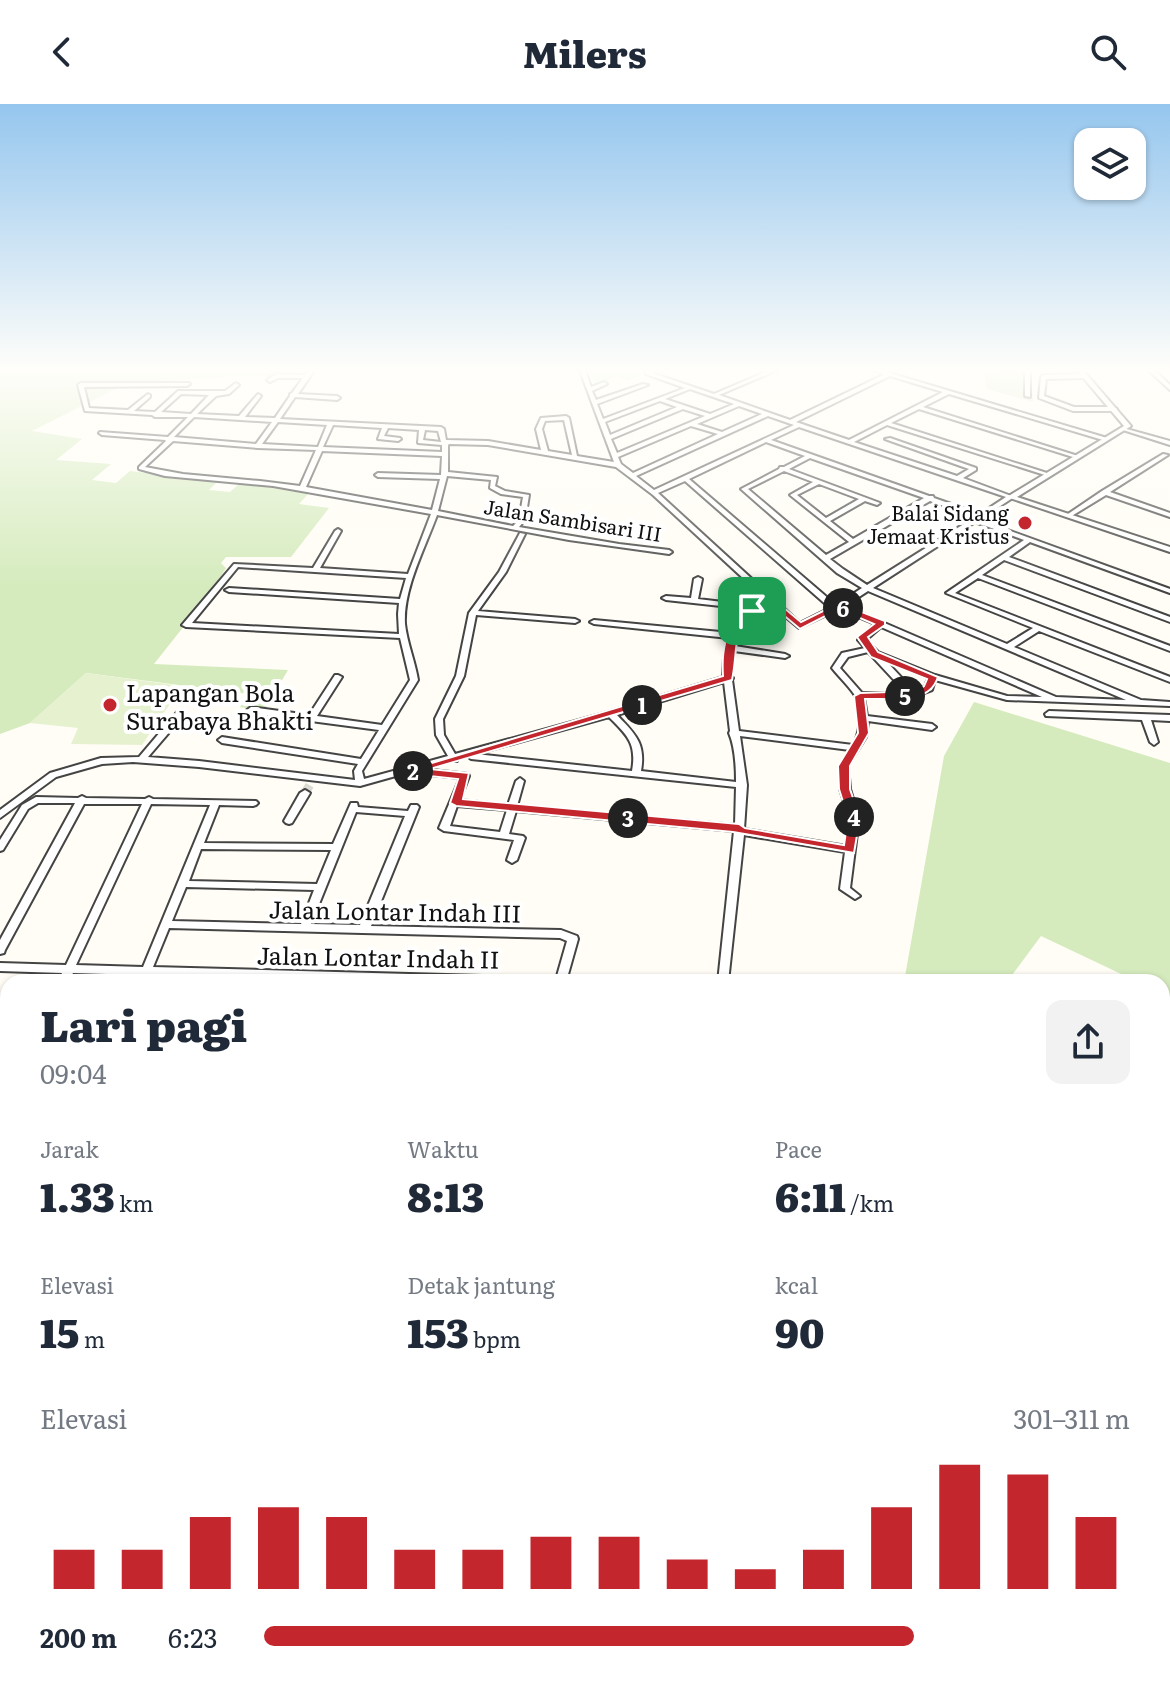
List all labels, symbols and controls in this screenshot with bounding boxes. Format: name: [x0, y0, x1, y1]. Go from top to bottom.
text: Milers: [523, 26, 647, 79]
icon: back: [40, 30, 84, 74]
icon: search: [1086, 30, 1130, 74]
map controls: [1074, 128, 1146, 200]
button: layers: [1074, 128, 1146, 200]
street label: Jalan Sambisari III: [482, 490, 664, 548]
place label: Balai Sidang Jemaat Kristus: [866, 497, 1010, 550]
marker: Balai Sidang Jemaat Kristus: [1016, 514, 1034, 532]
pin: [718, 577, 786, 645]
pin: 6: [823, 588, 863, 628]
icon: arrive: [730, 589, 774, 633]
text: 6: [837, 591, 849, 624]
place label: Lapangan Bola Surabaya Bhakti: [126, 674, 313, 737]
pin: 5: [885, 676, 925, 716]
text: 5: [899, 679, 911, 712]
pin: 1: [622, 685, 662, 725]
text: 1: [637, 688, 647, 721]
marker: Lapangan Bola Surabaya Bhakti: [101, 696, 119, 714]
pin: 2: [393, 751, 433, 791]
text: 2: [407, 754, 419, 787]
pin: 4: [834, 797, 874, 837]
pin: 3: [608, 798, 648, 838]
text: 4: [847, 800, 861, 833]
text: 3: [622, 801, 634, 834]
street label: Jalan Lontar Indah III: [268, 890, 522, 930]
street label: Jalan Lontar Indah II: [256, 936, 500, 976]
text: Lari pagi: [40, 990, 247, 1056]
button: share: [1046, 1000, 1130, 1084]
text: 09:04: [40, 1053, 107, 1092]
text: Jarak: [40, 1132, 99, 1165]
text: Waktu: [407, 1132, 479, 1165]
text: Pace: [775, 1132, 822, 1165]
text: 1.33: [40, 1165, 115, 1224]
text: 8:13: [407, 1165, 484, 1224]
text: 6:11: [775, 1165, 846, 1224]
text: km: [115, 1186, 154, 1219]
text: /km: [846, 1186, 894, 1219]
text: Elevasi: [40, 1268, 114, 1301]
text: Detak jantung: [407, 1268, 555, 1301]
text: kcal: [775, 1268, 818, 1301]
text: 15: [40, 1301, 79, 1360]
text: 153: [407, 1301, 469, 1360]
text: 90: [775, 1301, 824, 1360]
text: m: [79, 1322, 105, 1355]
text: bpm: [469, 1322, 521, 1355]
text: Elevasi: [40, 1398, 127, 1437]
text: 301–311 m: [1013, 1398, 1130, 1437]
text: 200 m: [40, 1617, 117, 1656]
text: 6:23: [168, 1617, 218, 1656]

